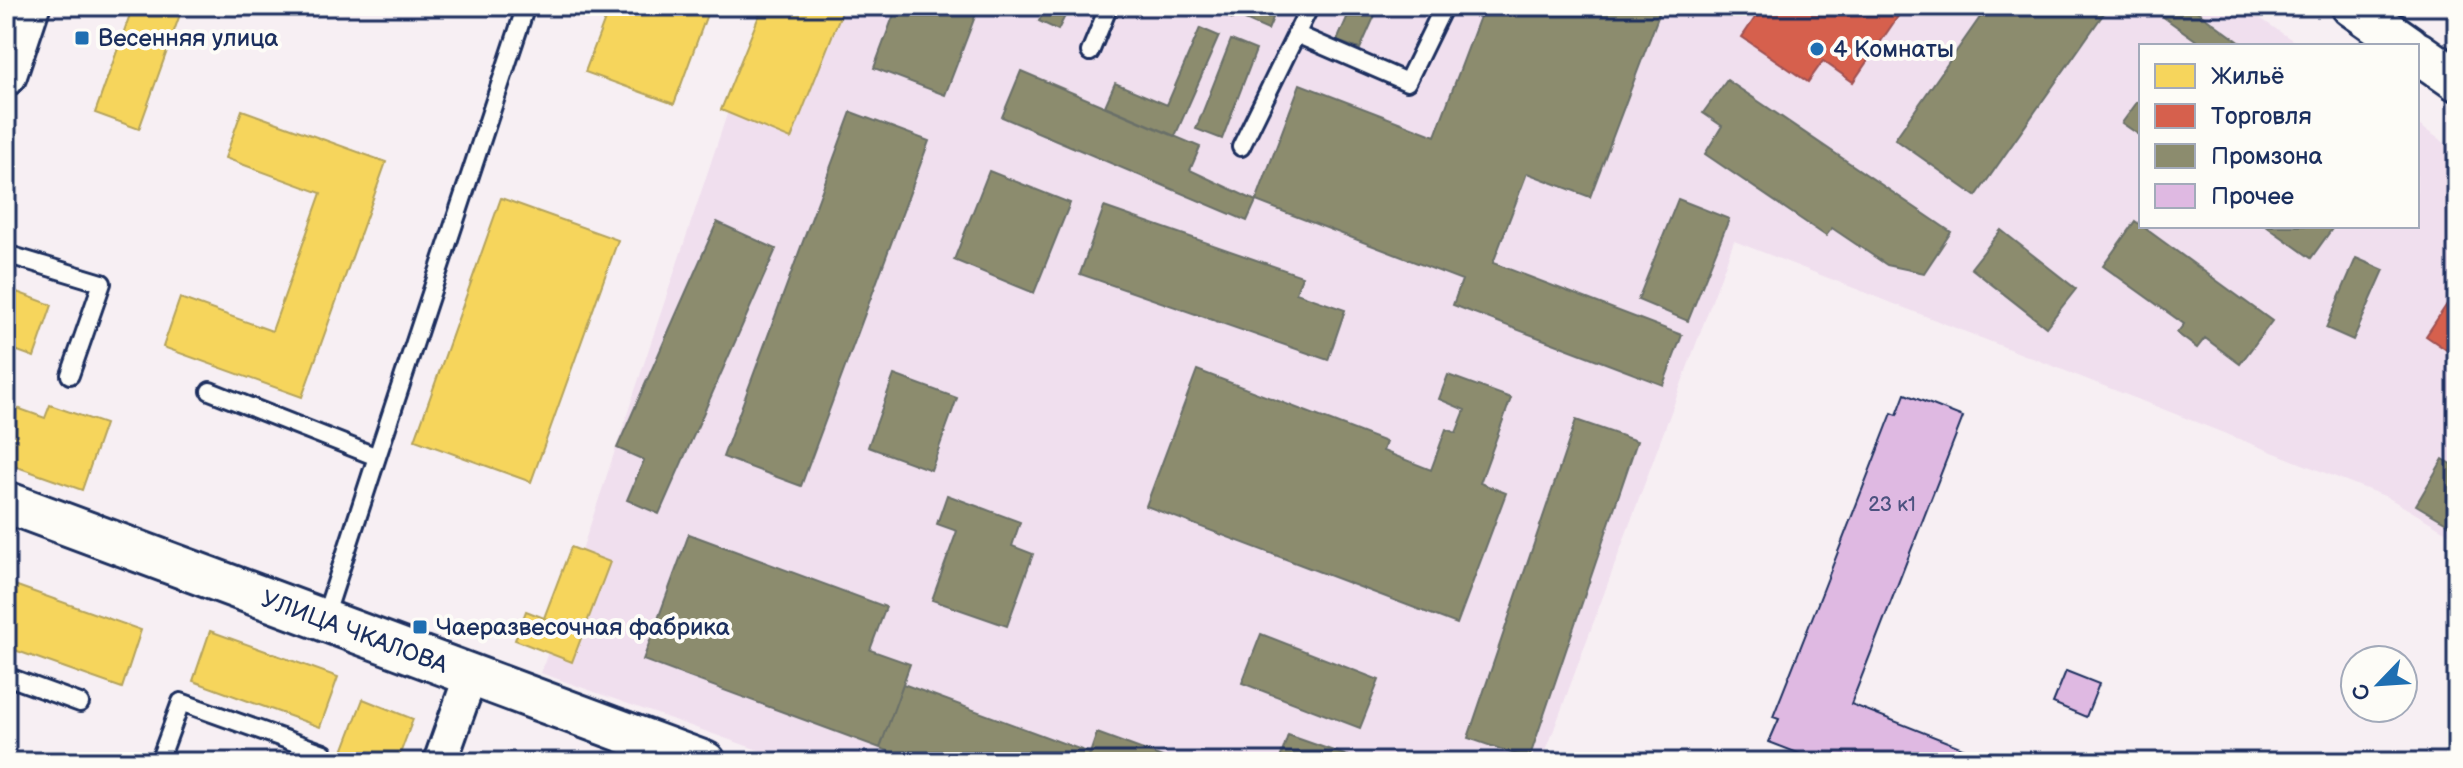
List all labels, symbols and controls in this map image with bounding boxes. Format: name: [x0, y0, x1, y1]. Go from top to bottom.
place label: Весенняя улица: [98, 24, 278, 53]
marker: Весенняя улица: [73, 29, 91, 47]
place label: 4 Комнаты: [1833, 35, 1954, 64]
marker: 4 Комнаты: [1808, 40, 1826, 58]
legend: [2139, 44, 2419, 228]
text: Жильё: [2211, 62, 2284, 91]
text: Торговля: [2211, 102, 2312, 131]
text: Промзона: [2211, 142, 2323, 171]
text: Прочее: [2211, 182, 2294, 211]
house number: 23 к1: [1868, 493, 1916, 517]
street label: УЛИЦА ЧКАЛОВА: [258, 584, 452, 680]
place label: Чаеразвесочная фабрика: [436, 613, 730, 642]
marker: Чаеразвесочная фабрика: [411, 618, 429, 636]
north arrow: [2339, 644, 2419, 724]
text: С: [2347, 679, 2378, 704]

